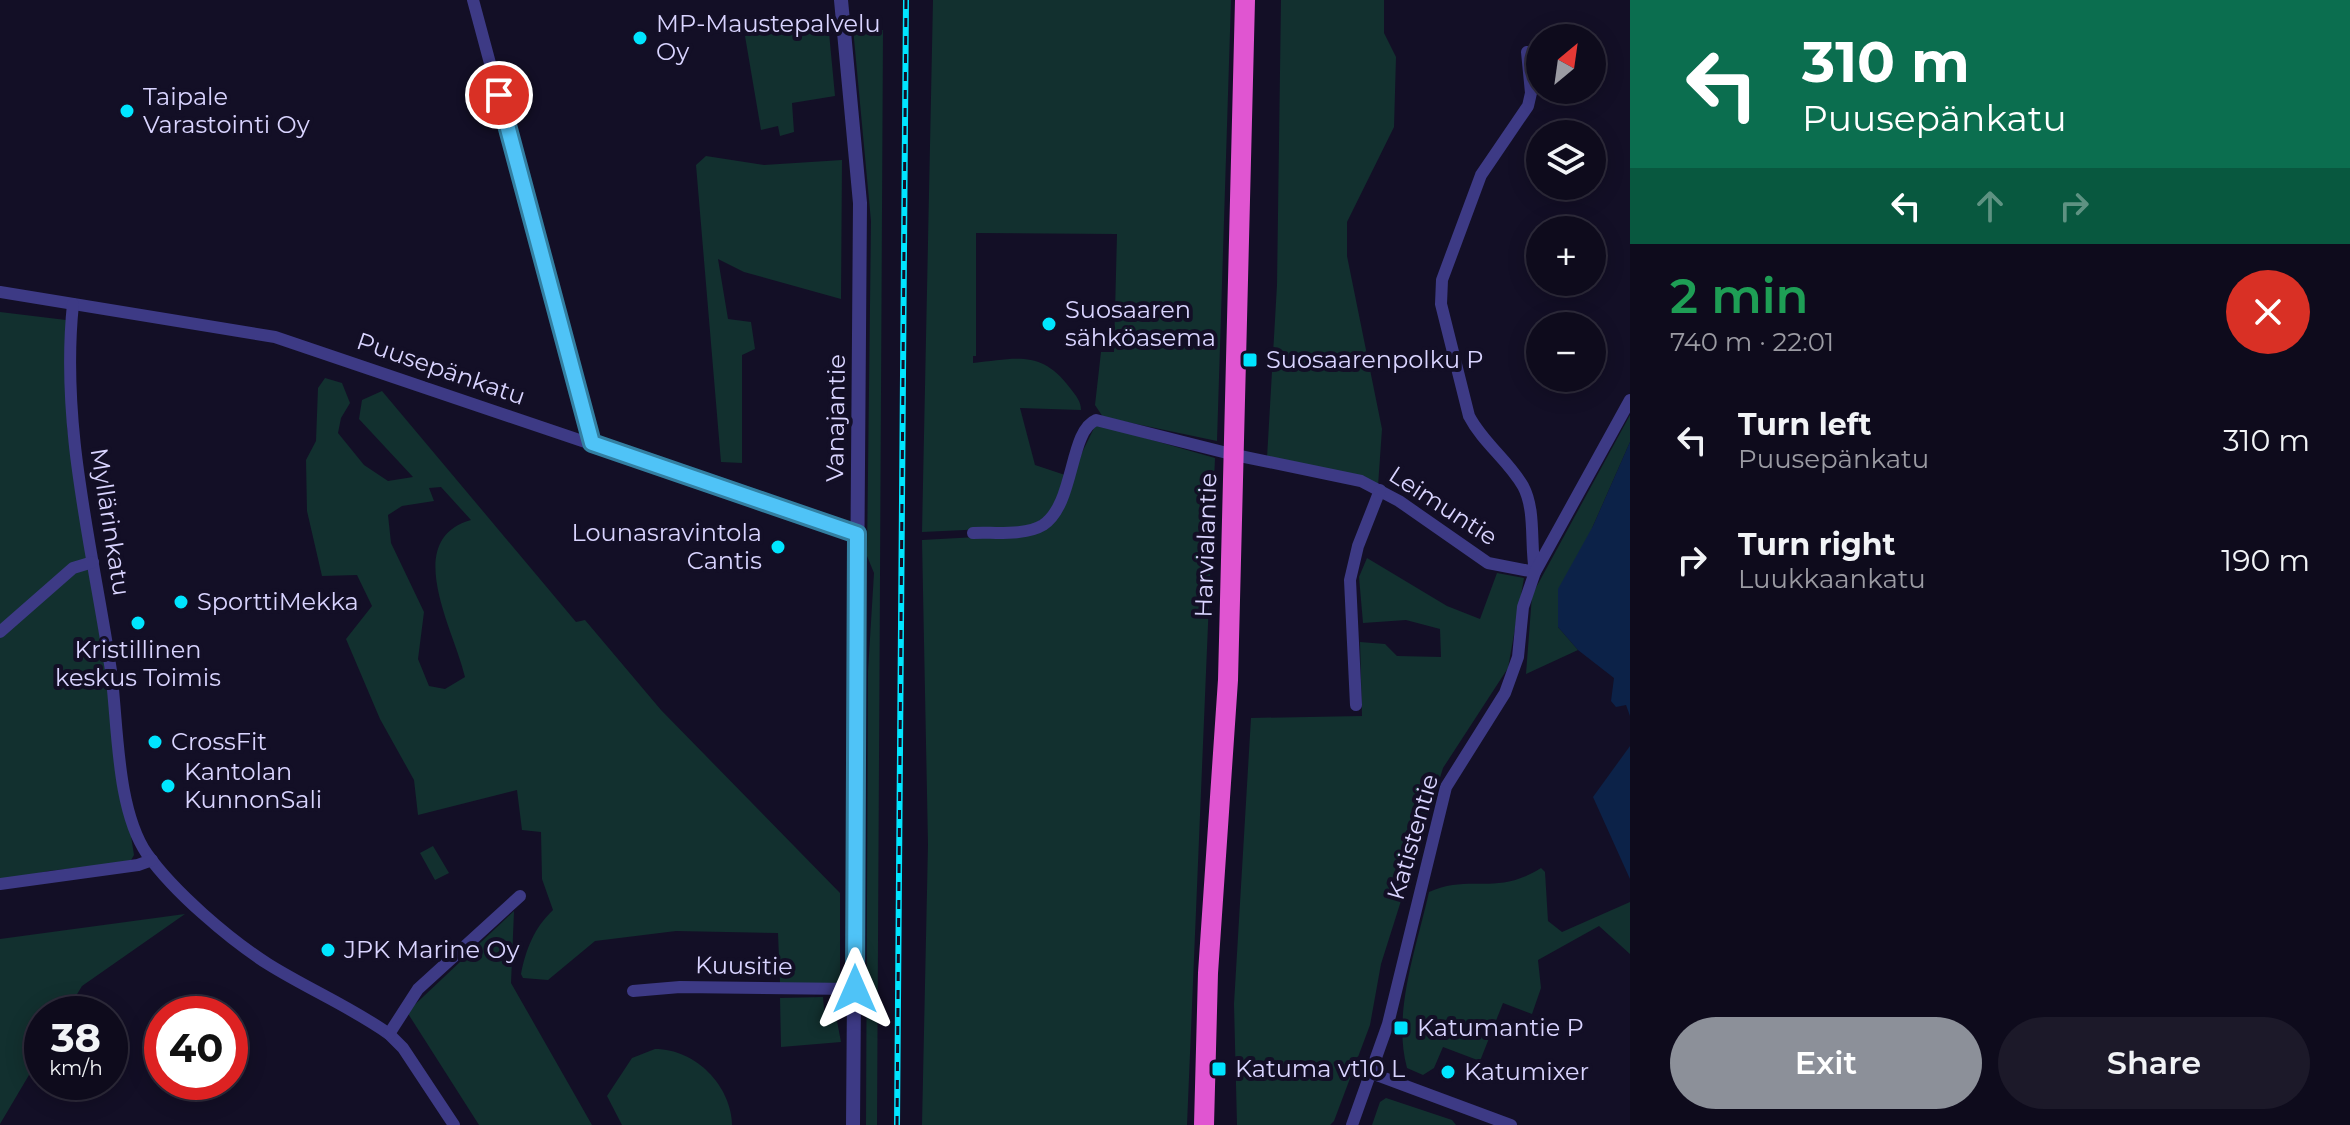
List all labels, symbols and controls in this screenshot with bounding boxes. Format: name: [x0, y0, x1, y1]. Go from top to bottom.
place label: MP-Maustepalvelu Oy: [656, 9, 881, 66]
north arrow: [1526, 24, 1606, 104]
map controls: [1526, 24, 1606, 392]
text: 310 m: [1802, 28, 1970, 96]
marker: MP-Maustepalvelu Oy: [631, 29, 649, 47]
icon: left: [1670, 32, 1774, 136]
pin: [465, 61, 533, 129]
icon: arrive: [477, 73, 521, 117]
place label: Taipale Varastointi Oy: [143, 82, 310, 139]
text: Puusepänkatu: [1802, 96, 2067, 140]
marker: Taipale Varastointi Oy: [118, 102, 136, 120]
button: layers: [1526, 120, 1606, 200]
icon: left: [1884, 184, 1928, 228]
icon: ahead: [1968, 184, 2012, 228]
icon: right: [2052, 184, 2096, 228]
button: +: [1526, 216, 1606, 296]
text: 2 min: [1670, 267, 1808, 325]
button: close: [2226, 270, 2310, 354]
place label: Suosaaren sähköasema: [1065, 295, 1216, 352]
button: −: [1526, 312, 1606, 392]
marker: Suosaaren sähköasema: [1040, 315, 1058, 333]
street label: Puusepänkatu: [353, 326, 529, 411]
text: 740 m · 22:01: [1670, 326, 1834, 358]
place label: Suosaarenpolku P: [1266, 345, 1484, 374]
marker: Suosaarenpolku P: [1241, 351, 1259, 369]
street label: Vanajantie: [820, 354, 851, 482]
text: Turn left: [1738, 406, 1871, 443]
icon: left: [1670, 418, 1714, 462]
text: 310 m: [2223, 422, 2310, 459]
text: Puusepänkatu: [1738, 443, 1929, 475]
street label: Myllärinkatu: [84, 446, 136, 598]
street label: Leimuntie: [1384, 460, 1503, 551]
street label: Harvialantie: [1188, 472, 1223, 618]
place label: Lounasravintola Cantis: [572, 518, 762, 575]
text: Turn right: [1738, 526, 1895, 563]
marker: Lounasravintola Cantis: [769, 538, 787, 556]
icon: right: [1670, 538, 1714, 582]
text: 190 m: [2221, 542, 2310, 579]
text: Luukkaankatu: [1738, 563, 1926, 595]
place label: SporttiMekka: [197, 587, 359, 616]
marker: SporttiMekka: [172, 593, 190, 611]
marker: Kristillinen keskus Toimis: [129, 614, 147, 632]
place label: Kristillinen keskus Toimis: [55, 635, 221, 692]
place label: CrossFit: [171, 727, 267, 756]
marker: CrossFit: [146, 733, 164, 751]
place label: Kantolan KunnonSali: [184, 757, 322, 814]
street label: Katistentie: [1381, 771, 1444, 903]
marker: Kantolan KunnonSali: [159, 777, 177, 795]
place label: JPK Marine Oy: [343, 935, 520, 964]
marker: JPK Marine Oy: [319, 941, 337, 959]
position arrow: [813, 947, 897, 1031]
street label: Kuusitie: [695, 950, 793, 981]
speed limit sign: 40: [144, 996, 248, 1100]
text: 38: [51, 1013, 101, 1062]
place label: Katumantie P: [1417, 1013, 1584, 1042]
button: Exit: [1670, 1017, 1982, 1109]
button: Share: [1998, 1017, 2310, 1109]
marker: Katumantie P: [1392, 1019, 1410, 1037]
place label: Katuma vt10 L: [1235, 1054, 1405, 1083]
text: km/h: [49, 1056, 103, 1080]
place label: Katumixer: [1464, 1057, 1589, 1086]
marker: Katuma vt10 L: [1210, 1060, 1228, 1078]
marker: Katumixer: [1439, 1063, 1457, 1081]

